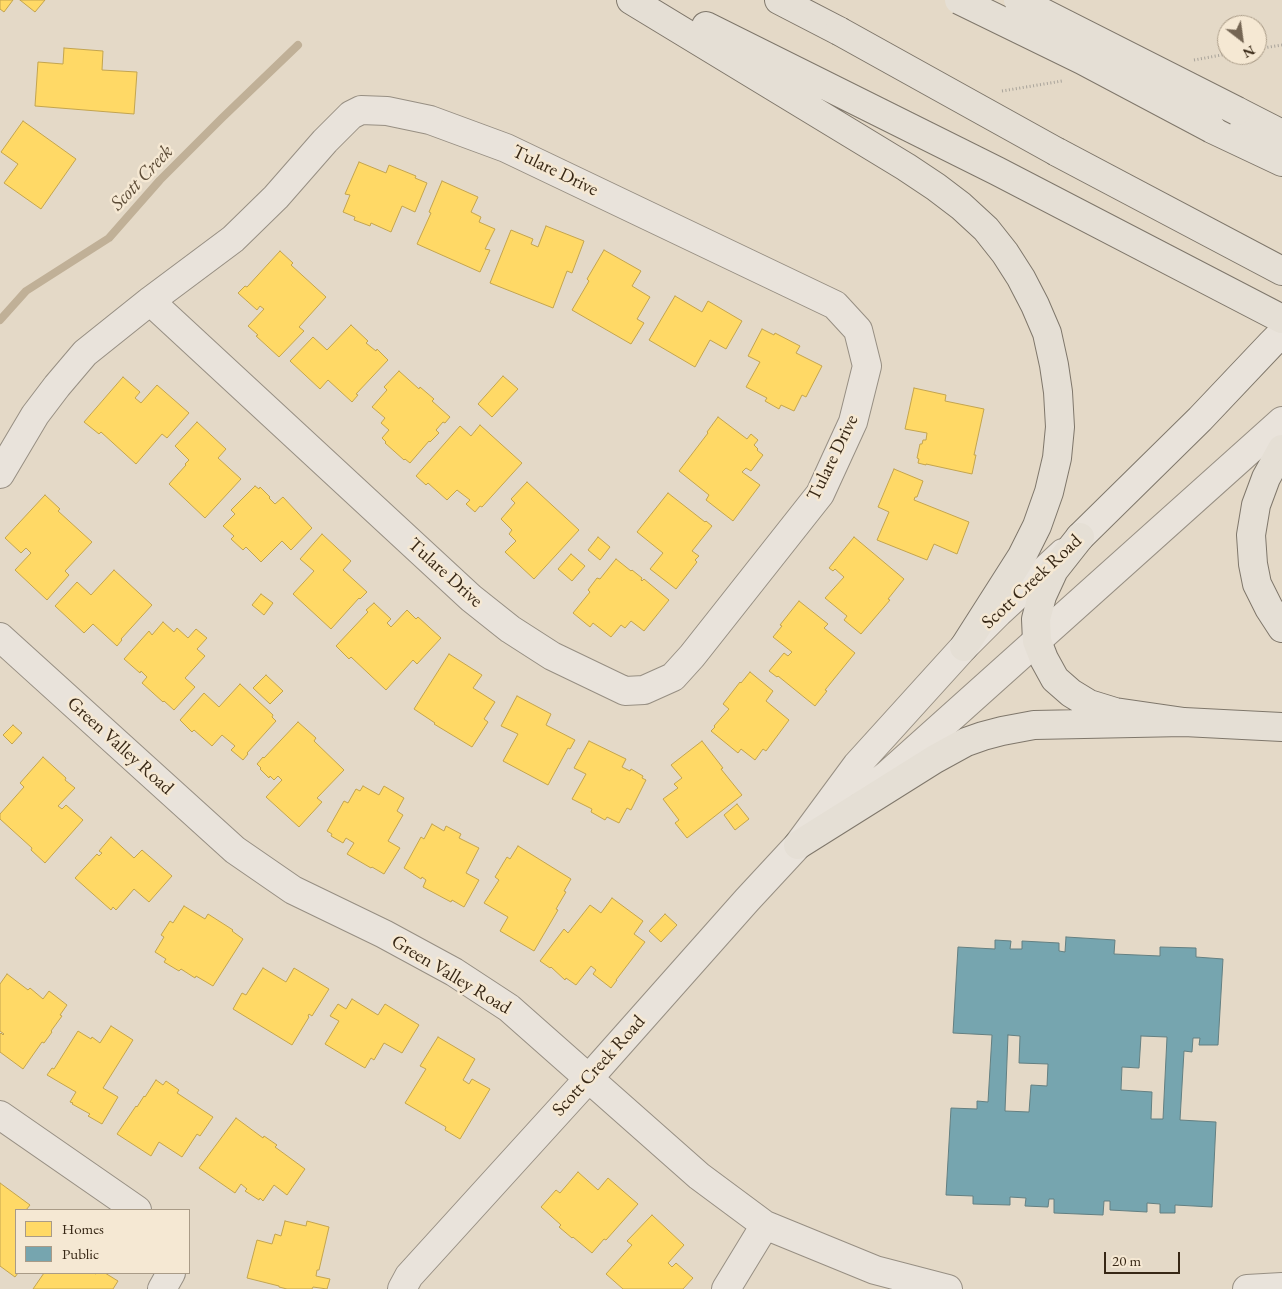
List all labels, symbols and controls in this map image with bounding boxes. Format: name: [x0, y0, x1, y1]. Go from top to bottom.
north arrow: [1217, 15, 1267, 65]
text: N: [1240, 41, 1258, 63]
water label: Scott Creek: [106, 140, 178, 216]
street label: Tulare Drive: [508, 140, 602, 202]
street label: Tulare Drive: [802, 411, 864, 505]
street label: Scott Creek Road: [977, 530, 1087, 634]
street label: Tulare Drive: [403, 533, 487, 613]
street label: Green Valley Road: [62, 692, 178, 800]
street label: Green Valley Road: [387, 930, 515, 1020]
street label: Scott Creek Road: [548, 1011, 650, 1121]
legend: [15, 1209, 190, 1274]
text: Homes: [62, 1219, 104, 1238]
scale bar: [1107, 1242, 1183, 1274]
text: Public: [62, 1244, 99, 1263]
text: 20 m: [1112, 1251, 1141, 1270]

